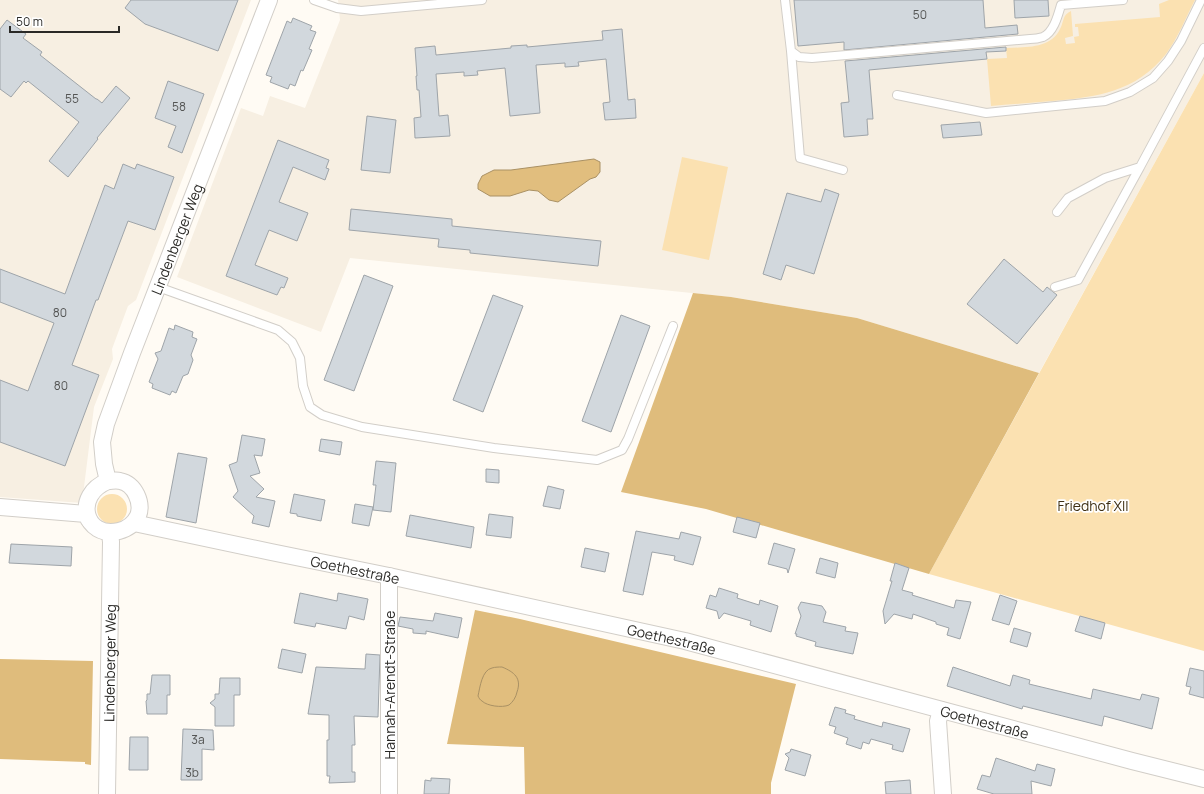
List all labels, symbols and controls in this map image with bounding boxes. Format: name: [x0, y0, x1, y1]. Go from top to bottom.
house number: 50: [913, 6, 927, 23]
scale bar: [10, 8, 119, 34]
text: 50 m: [16, 13, 43, 30]
house number: 55: [65, 90, 79, 107]
house number: 58: [172, 98, 186, 115]
street label: Lindenberger Weg: [146, 181, 206, 297]
house number: 80: [53, 304, 67, 321]
house number: 80: [54, 377, 68, 394]
park label: Friedhof XII: [1057, 496, 1129, 515]
street label: Goethestraße: [309, 551, 402, 588]
street label: Lindenberger Weg: [99, 604, 120, 722]
street label: Hannah-Arendt-Straße: [380, 611, 399, 759]
street label: Goethestraße: [626, 619, 718, 658]
street label: Goethestraße: [939, 701, 1031, 742]
house number: 3a: [191, 731, 205, 748]
house number: 3b: [185, 764, 199, 781]

